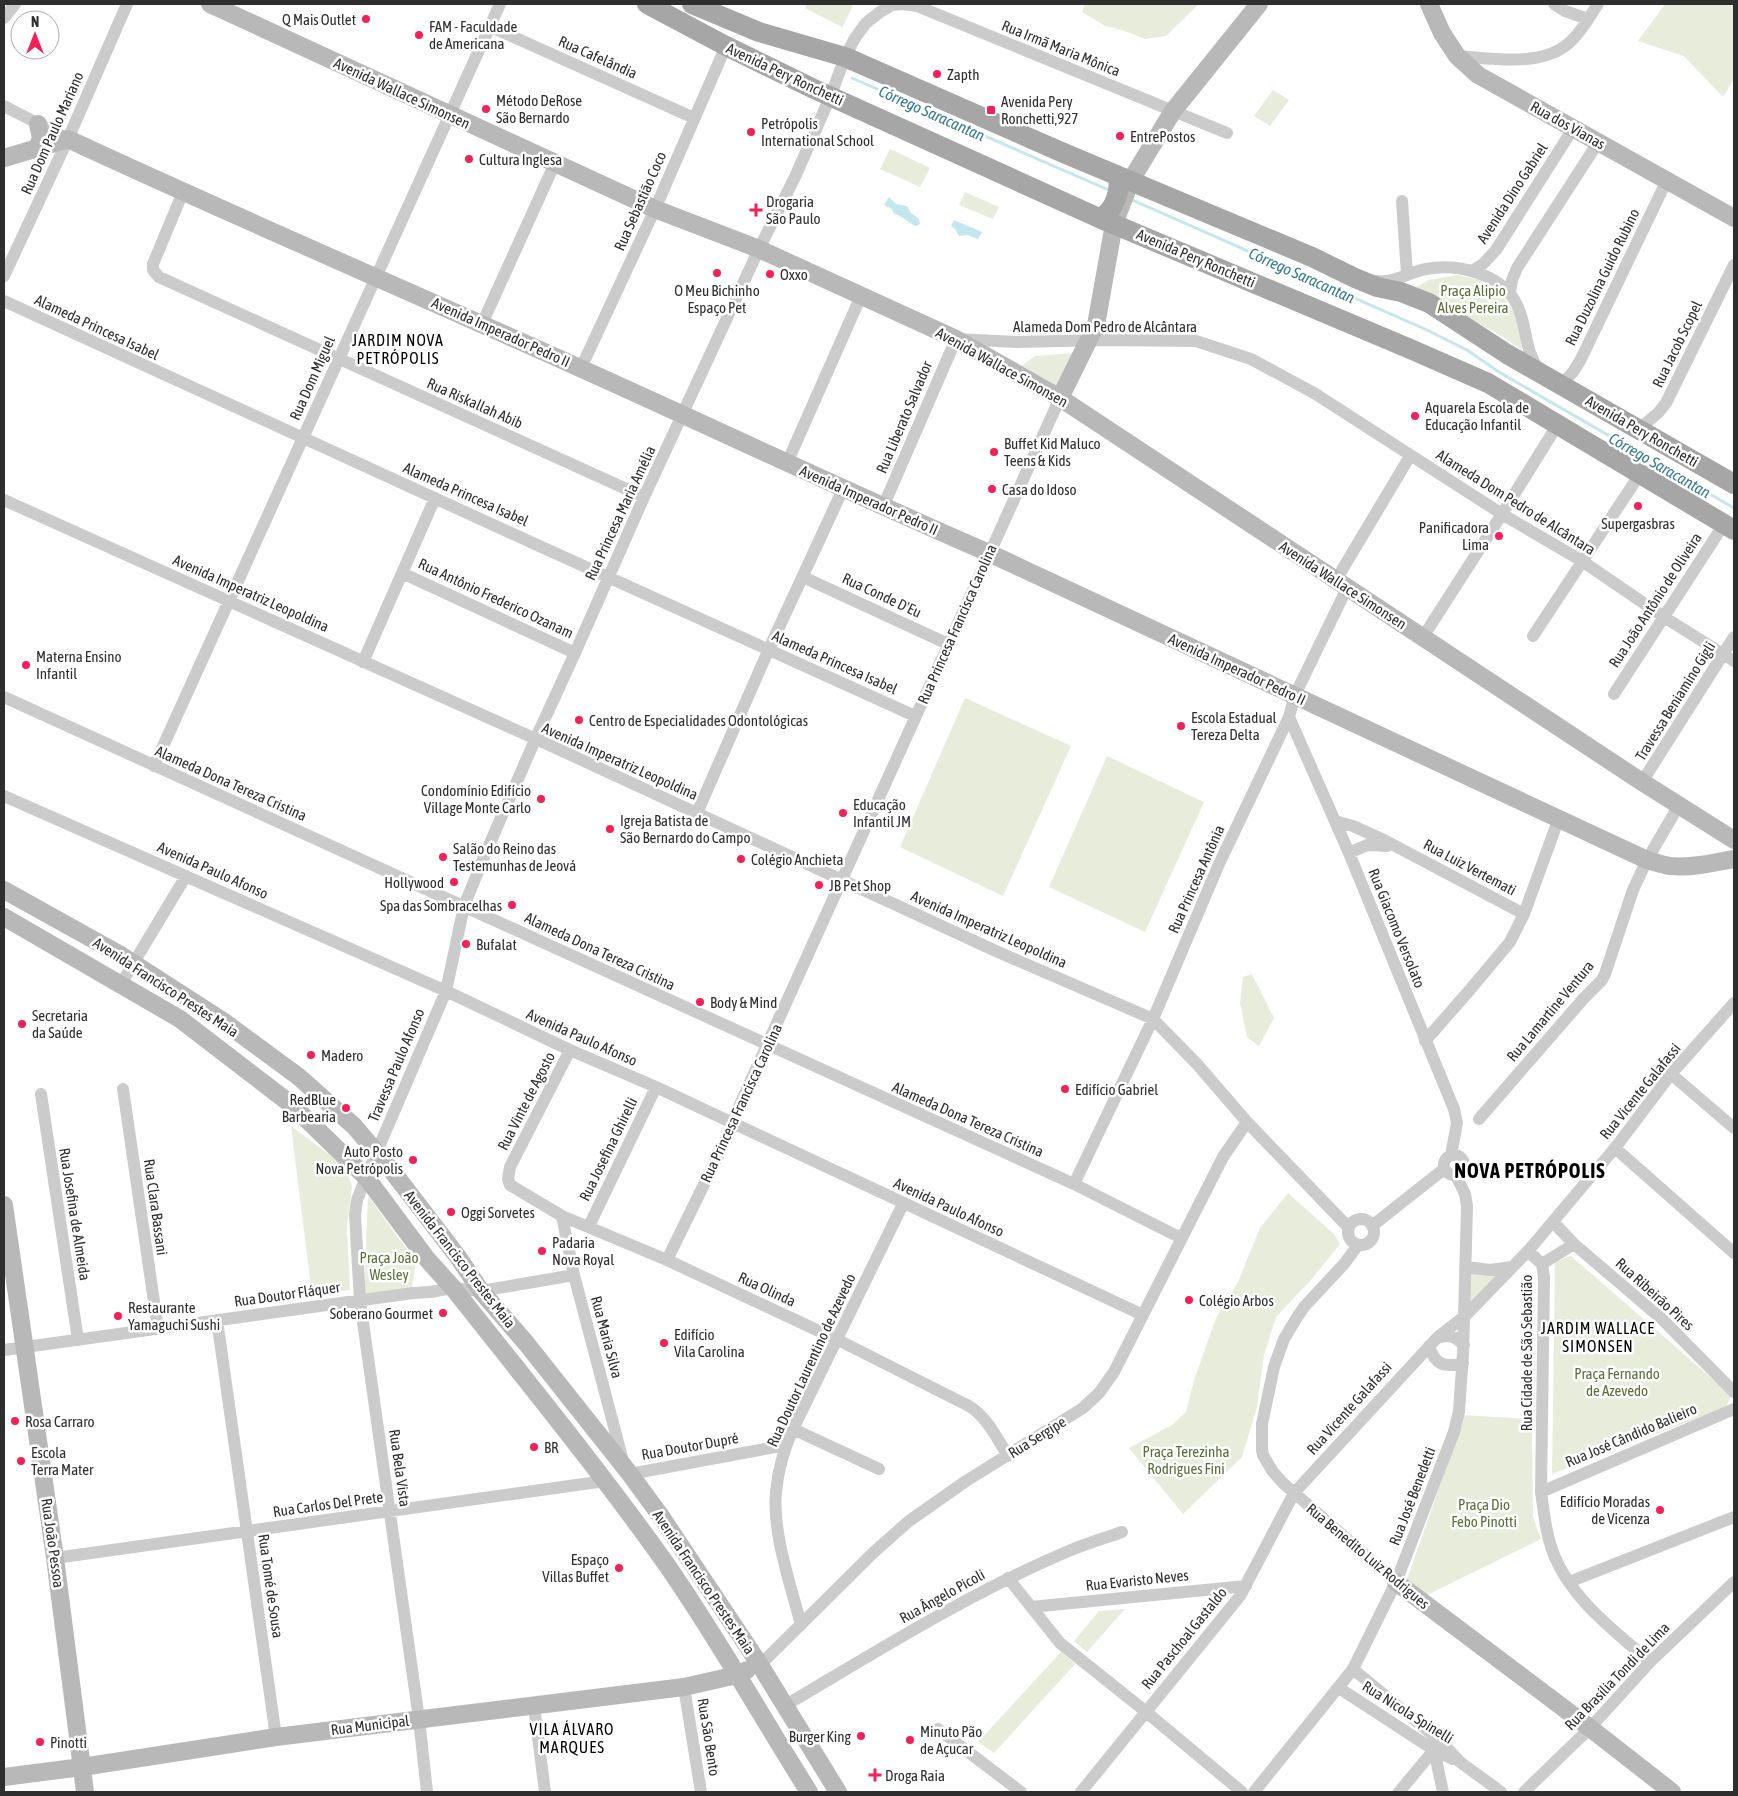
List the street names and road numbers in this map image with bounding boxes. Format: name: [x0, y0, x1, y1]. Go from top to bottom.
street label: Rua Irmã Maria Mônica: [999, 16, 1123, 80]
street label: Rua Cafelândia: [556, 32, 640, 82]
street label: Avenida Pery Ronchetti: [724, 39, 846, 109]
street label: Avenida Wallace Simonsen: [331, 54, 473, 132]
street label: Rua Dom Paulo Mariano: [17, 69, 87, 197]
street label: Rua dos Vianas: [1528, 98, 1608, 152]
street label: Avenida Dino Gabriel: [1473, 140, 1551, 246]
street label: Rua Sebastião Coco: [611, 149, 669, 253]
street label: Rua Duzolina Guido Rubino: [1561, 206, 1643, 348]
street label: Avenida Pery Ronchetti: [1134, 225, 1258, 291]
street label: Alameda Princesa Isabel: [32, 291, 162, 363]
street label: Avenida Imperador Pedro II: [429, 294, 573, 370]
street label: Rua Jacob Scopel: [1649, 298, 1705, 390]
street label: Alameda Dom Pedro de Alcântara: [1013, 318, 1197, 335]
street label: Avenida Wallace Simonsen: [933, 324, 1071, 410]
street label: Rua Dom Miguel: [286, 333, 338, 423]
street label: Rua Liberato Salvador: [873, 358, 935, 476]
street label: Rua Riskallah Abib: [425, 374, 525, 432]
street label: Avenida Pery Ronchetti: [1583, 392, 1701, 470]
street label: Rua Princesa Maria Amélia: [581, 443, 659, 583]
street label: Alameda Dom Pedro de Alcântara: [1433, 446, 1599, 558]
street label: Alameda Princesa Isabel: [401, 459, 531, 529]
street label: Avenida Imperador Pedro II: [797, 462, 941, 538]
street label: Rua João Antônio de Oliveira: [1605, 530, 1705, 670]
street label: Avenida Wallace Simonsen: [1276, 538, 1410, 632]
street label: Rua Princesa Francisca Carolina: [914, 542, 1000, 706]
street label: Avenida Imperatriz Leopoldina: [170, 551, 332, 635]
street label: Rua Antônio Frederico Ozanam: [416, 555, 576, 641]
street label: Rua Conde D'Eu: [840, 569, 924, 621]
street label: Alameda Princesa Isabel: [770, 627, 900, 697]
street label: Avenida Imperador Pedro II: [1166, 630, 1308, 708]
street label: Travessa Beniamino Gigli: [1632, 638, 1718, 764]
street label: Avenida Imperatriz Leopoldina: [539, 719, 701, 803]
street label: Alameda Dona Tereza Cristina: [153, 742, 309, 824]
street label: Rua Princesa Antônia: [1165, 822, 1227, 936]
street label: Rua Luiz Vertemati: [1421, 835, 1519, 899]
street label: Avenida Paulo Afonso: [155, 838, 271, 902]
street label: Rua Giacomo Versolato: [1365, 866, 1429, 990]
street label: Avenida Imperatriz Leopoldina: [908, 887, 1070, 971]
street label: Alameda Dona Tereza Cristina: [522, 909, 678, 993]
street label: Avenida Francisco Prestes Maia: [90, 934, 242, 1040]
street label: Rua Lamartine Ventura: [1503, 957, 1597, 1065]
street label: Avenida Paulo Afonso: [524, 1005, 640, 1069]
street label: Travessa Paulo Afonso: [364, 1006, 428, 1124]
street label: Rua Princesa Francisca Carolina: [697, 1021, 785, 1185]
street label: Rua Vicente Galafassi: [1596, 1040, 1684, 1142]
street label: Rua Vinte de Agosto: [494, 1049, 558, 1153]
street label: Alameda Dona Tereza Cristina: [890, 1078, 1046, 1160]
street label: Rua Josefina Ghirelli: [576, 1095, 640, 1203]
street label: Rua Josefina de Almeida: [56, 1146, 94, 1282]
street label: Rua Clara Bassani: [141, 1158, 171, 1256]
street label: Avenida Paulo Afonso: [891, 1174, 1007, 1240]
street label: Avenida Francisco Prestes Maia: [401, 1187, 519, 1331]
street label: Rua Ribeirão Pires: [1612, 1254, 1698, 1334]
street label: Rua Olinda: [736, 1268, 798, 1310]
street label: Rua Doutor Laurentino de Azevedo: [763, 1271, 859, 1449]
street label: Rua Cidade de São Sebastião: [1518, 1275, 1535, 1431]
street label: Rua Doutor Fláquer: [233, 1278, 342, 1310]
street label: Rua Maria Silva: [588, 1294, 626, 1380]
street label: Rua Vicente Galafassi: [1303, 1358, 1395, 1458]
street label: Rua José Cândido Balieiro: [1563, 1400, 1699, 1470]
street label: Rua Sergipe: [1005, 1413, 1069, 1461]
street label: Rua Bela Vista: [386, 1428, 414, 1508]
street label: Rua Doutor Dupré: [640, 1429, 740, 1463]
street label: Rua José Benedetti: [1385, 1445, 1439, 1547]
street label: Rua Carlos Del Prete: [272, 1488, 384, 1520]
street label: Rua João Pessoa: [38, 1497, 68, 1589]
street label: Rua Benedito Luiz Rodrigues: [1303, 1500, 1433, 1612]
street label: Avenida Francisco Prestes Maia: [649, 1507, 759, 1657]
street label: Rua Tomé de Sousa: [255, 1533, 287, 1639]
street label: Rua Ângelo Picoli: [896, 1566, 988, 1626]
street label: Rua Evaristo Neves: [1085, 1566, 1189, 1594]
street label: Rua Paschoal Gastaldo: [1138, 1584, 1230, 1692]
street label: Rua Brasília Tondi de Lima: [1561, 1619, 1673, 1733]
street label: Rua Nicola Spinelli: [1359, 1677, 1457, 1747]
street label: Rua São Bento: [694, 1697, 724, 1777]
street label: Rua Municipal: [330, 1712, 410, 1738]

